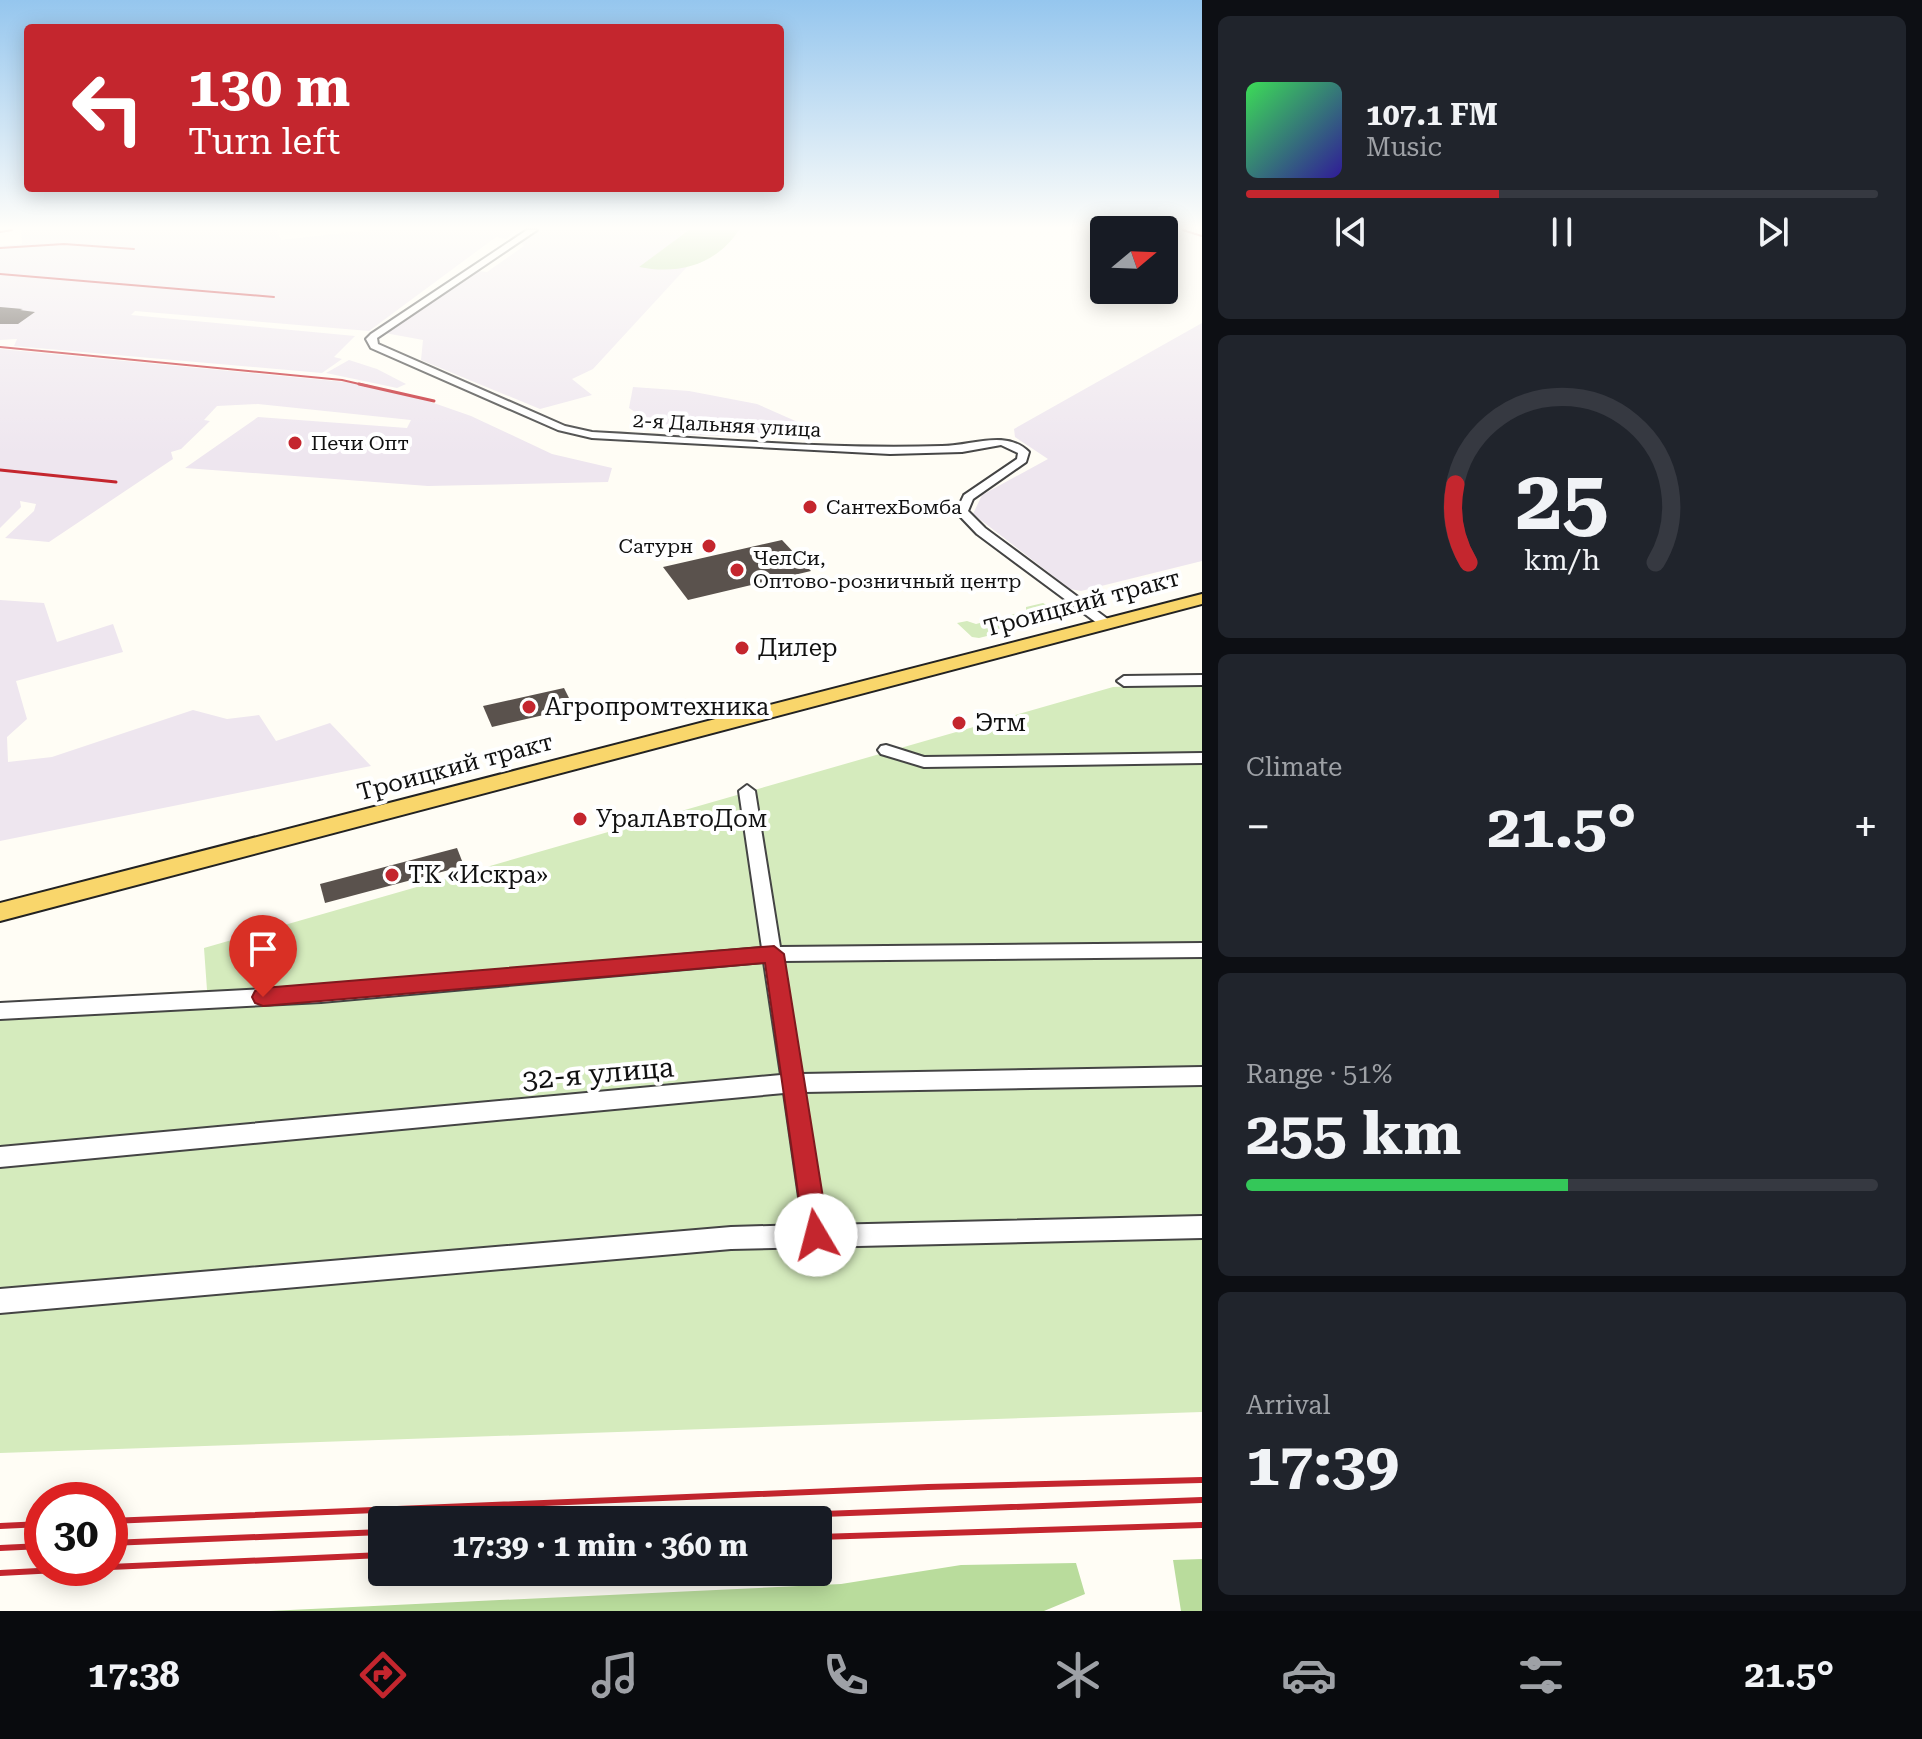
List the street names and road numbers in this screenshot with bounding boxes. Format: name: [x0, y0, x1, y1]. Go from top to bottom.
street label: 2-я Дальняя улица: [632, 408, 822, 442]
street label: Троицкий тракт: [981, 563, 1183, 643]
street label: Троицкий тракт: [354, 727, 556, 807]
street label: 32-я улица: [521, 1050, 675, 1097]

